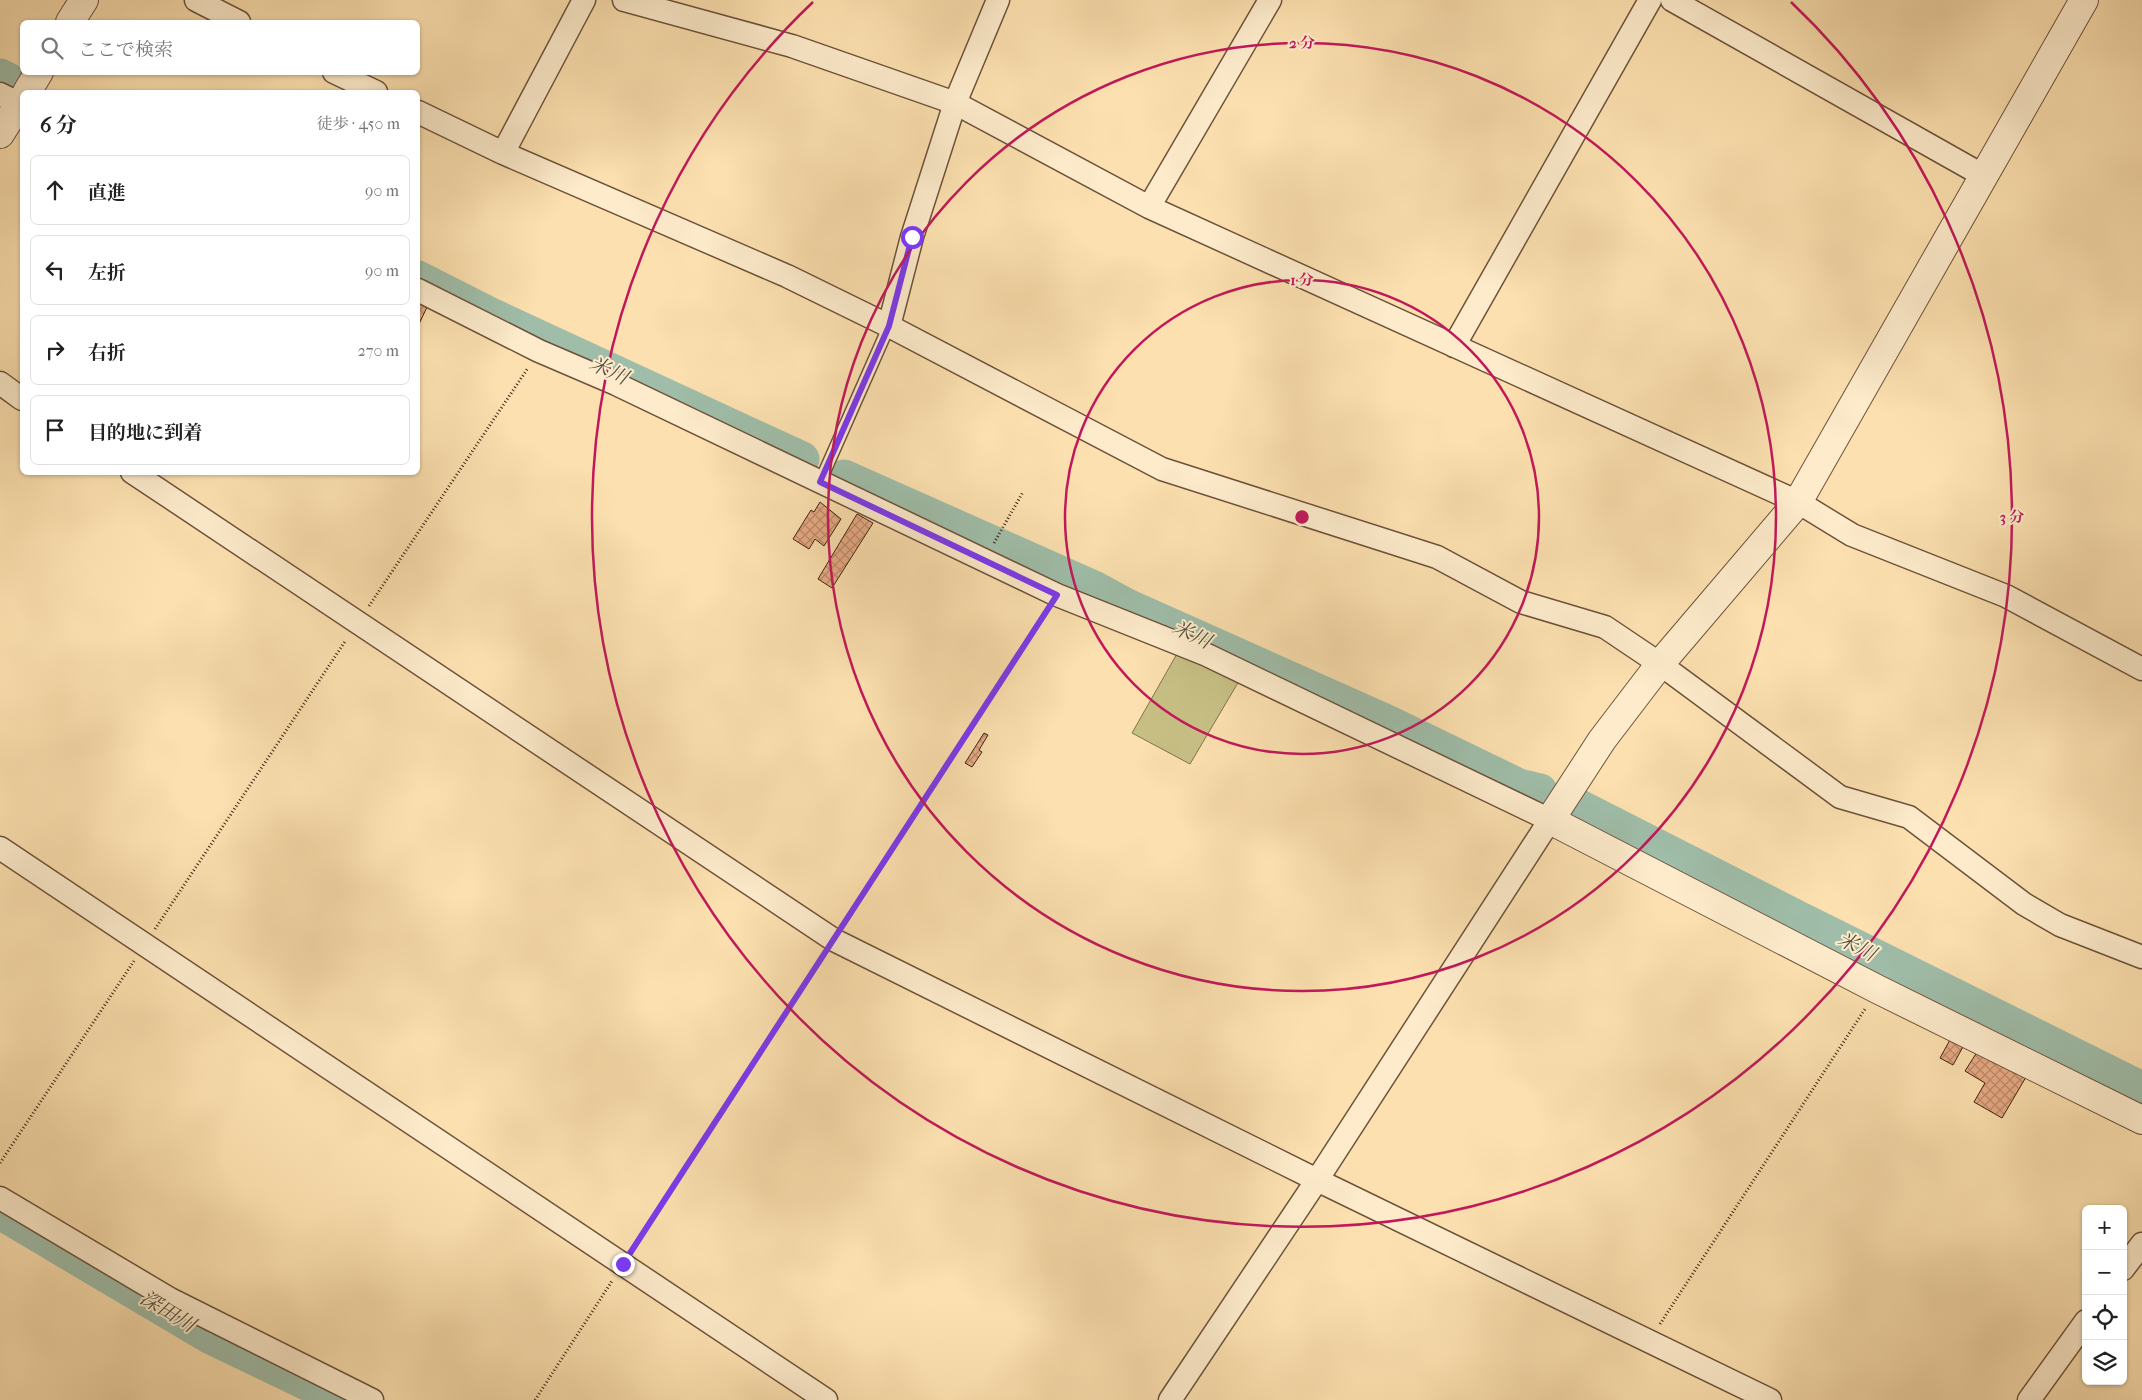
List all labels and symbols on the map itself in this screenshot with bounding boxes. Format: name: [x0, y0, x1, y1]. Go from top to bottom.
text: 2 分: [1289, 34, 1315, 52]
route start: [901, 226, 924, 249]
text: 1 分: [1290, 271, 1314, 289]
water label: 米川: [586, 352, 634, 390]
centre of rings: [1293, 508, 1311, 526]
text: 3 分: [2000, 508, 2024, 526]
water label: 米川: [1169, 616, 1217, 654]
water label: 米川: [1834, 927, 1882, 967]
route end: [612, 1253, 635, 1276]
water label: 深田川: [136, 1286, 201, 1338]

